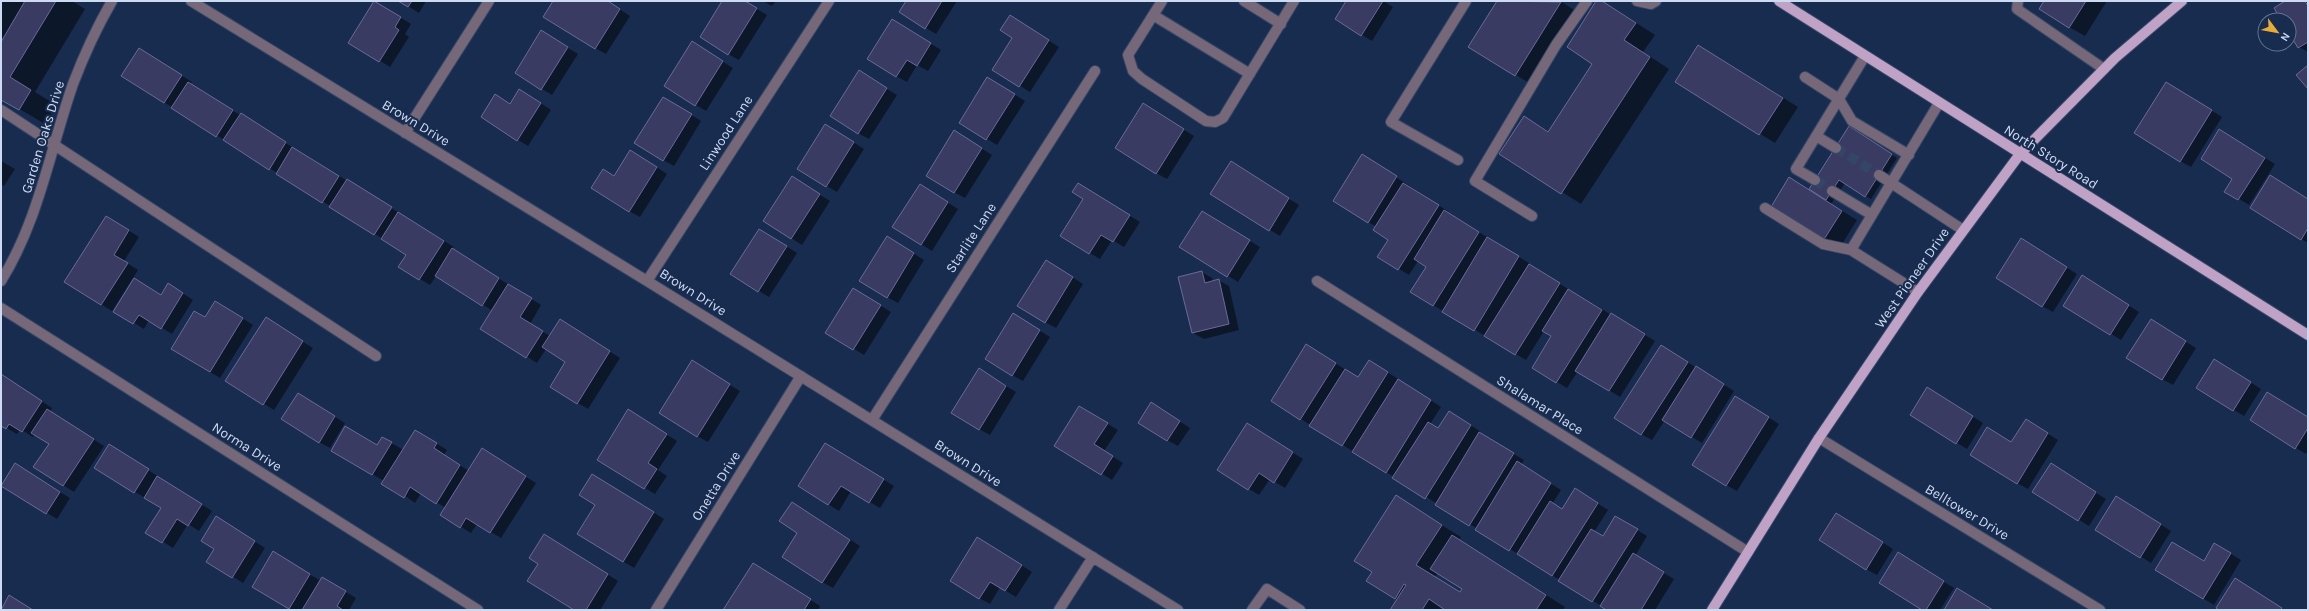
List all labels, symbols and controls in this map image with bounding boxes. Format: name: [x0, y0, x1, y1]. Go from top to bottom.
north arrow: [2257, 12, 2297, 52]
text: N: [2277, 30, 2293, 44]
street label: Garden Oaks Drive: [18, 79, 68, 195]
street label: Linwood Lane: [695, 92, 757, 174]
street label: Brown Drive: [379, 96, 453, 150]
street label: North Story Road: [2001, 121, 2101, 193]
street label: Starlite Lane: [942, 200, 1000, 276]
street label: West Pioneer Drive: [1871, 225, 1953, 331]
street label: Brown Drive: [656, 265, 730, 319]
street label: Shalamar Place: [1493, 371, 1587, 439]
street label: Norma Drive: [209, 419, 285, 475]
street label: Brown Drive: [931, 436, 1005, 490]
street label: Onetta Drive: [688, 448, 744, 524]
street label: Belltower Drive: [1922, 480, 2012, 544]

